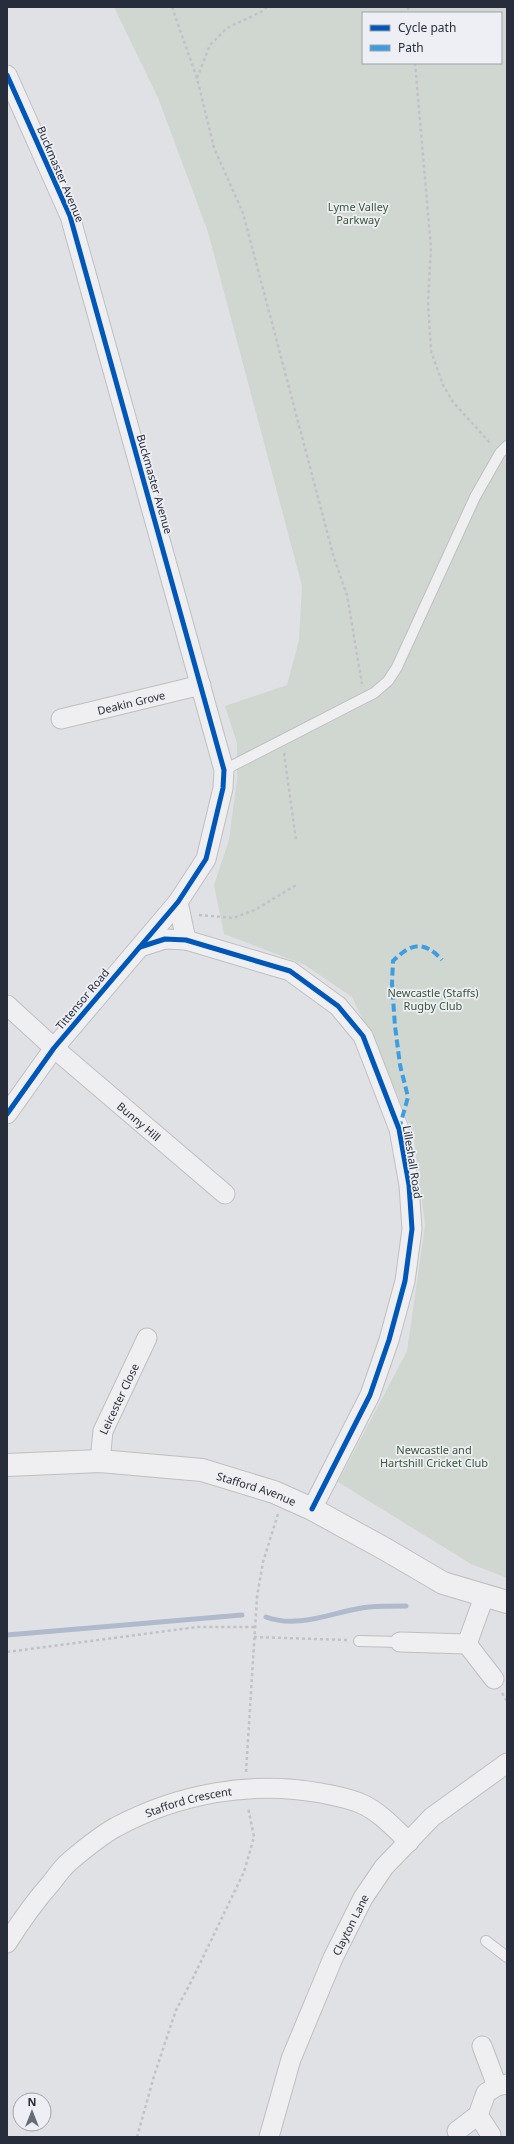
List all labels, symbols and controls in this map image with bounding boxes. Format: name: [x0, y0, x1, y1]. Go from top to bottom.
legend: [362, 12, 502, 64]
text: Cycle path: [398, 19, 456, 36]
text: Path: [398, 39, 424, 56]
street label: Buckmaster Avenue: [34, 124, 88, 224]
park label: Lyme Valley Parkway: [328, 199, 389, 227]
street label: Buckmaster Avenue: [134, 432, 176, 536]
street label: Deakin Grove: [95, 687, 166, 717]
street label: Tittensor Road: [52, 965, 112, 1033]
park label: Newcastle (Staffs) Rugby Club: [387, 985, 479, 1013]
street label: Bunny Hill: [114, 1098, 164, 1144]
street label: Lilleshall Road: [400, 1124, 426, 1200]
street label: Leicester Close: [95, 1360, 142, 1437]
park label: Newcastle and Hartshill Cricket Club: [380, 1442, 488, 1470]
street label: Stafford Avenue: [215, 1467, 299, 1509]
street label: Stafford Crescent: [142, 1783, 233, 1820]
street label: Clayton Lane: [328, 1891, 371, 1958]
north arrow: [12, 2092, 52, 2132]
text: N: [28, 2094, 36, 2109]

